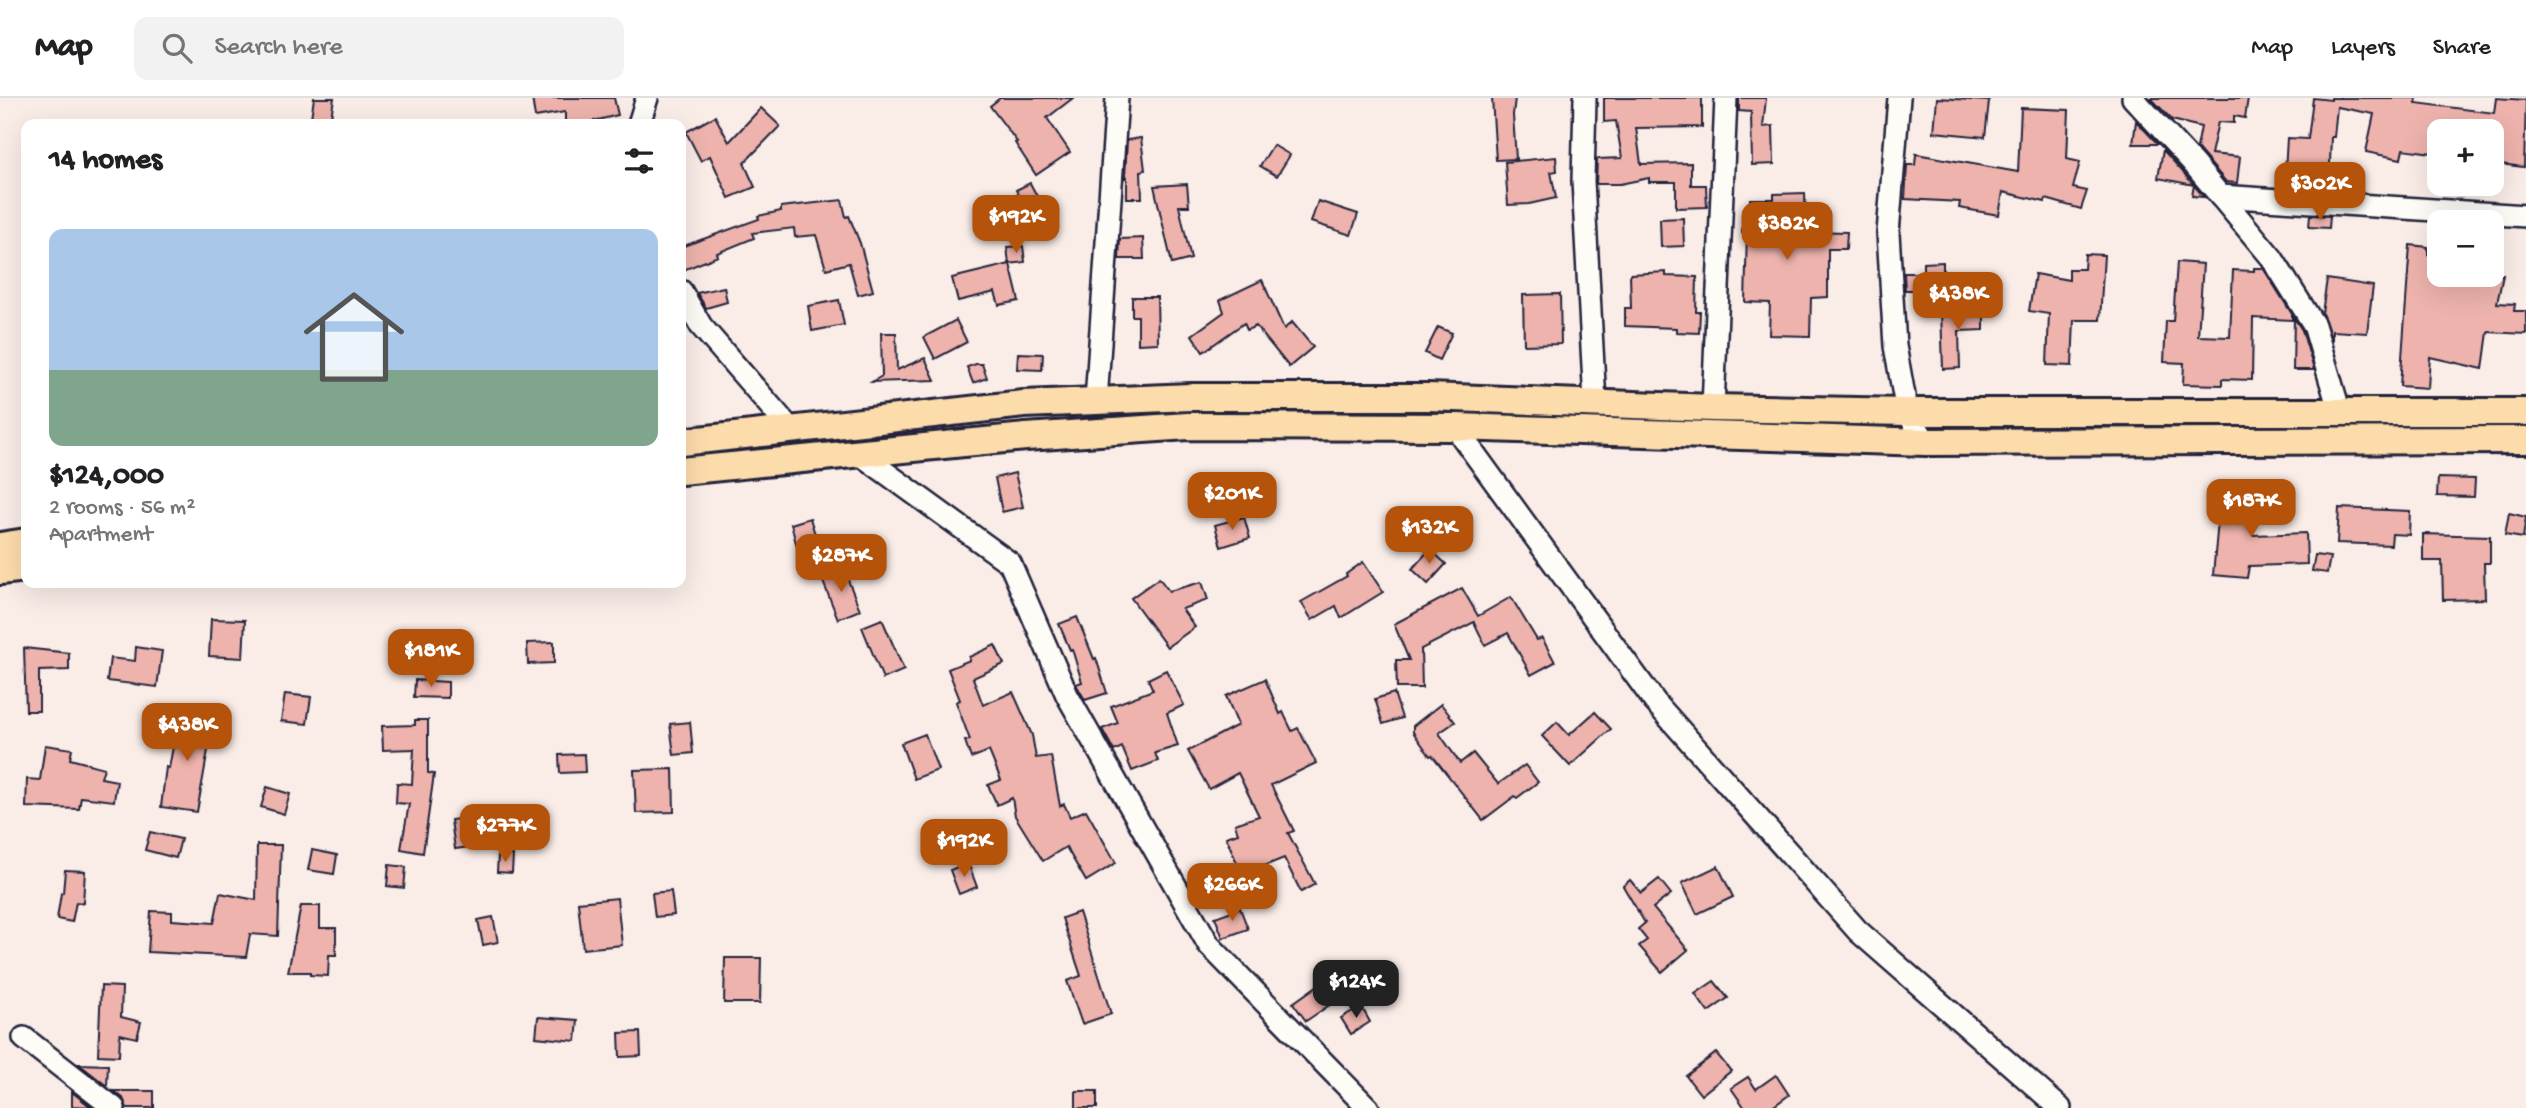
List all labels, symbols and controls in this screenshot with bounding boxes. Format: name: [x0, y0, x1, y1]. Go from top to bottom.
search box: [134, 17, 624, 80]
text: Map: [35, 29, 92, 67]
icon: search: [158, 29, 196, 67]
text: Search here: [214, 33, 343, 64]
text: Map: [2251, 34, 2293, 63]
text: Layers: [2331, 34, 2395, 63]
text: Share: [2433, 34, 2491, 63]
map controls: [2427, 119, 2504, 287]
button: +: [2427, 119, 2504, 196]
icon: filters: [620, 142, 658, 180]
text: 14 homes: [49, 144, 162, 179]
pin: $302K: [2271, 162, 2369, 222]
text: $302K: [2290, 171, 2350, 198]
pin: $192K: [967, 195, 1065, 255]
pin: $382K: [1738, 202, 1836, 262]
text: $192K: [988, 204, 1044, 231]
button: −: [2427, 210, 2504, 287]
text: $382K: [1758, 211, 1816, 238]
pin: $438K: [1909, 272, 2007, 332]
icon: home: [291, 274, 417, 400]
text: $438K: [1929, 281, 1987, 308]
text: $124,000: [49, 460, 164, 495]
pin: $201K: [1183, 472, 1281, 532]
pin: $187K: [2202, 480, 2300, 539]
text: $201K: [1204, 481, 1260, 508]
text: $187K: [2223, 488, 2279, 515]
text: 2 rooms · 56 m²: [49, 495, 195, 522]
pin: $132K: [1380, 506, 1478, 566]
text: $132K: [1401, 515, 1457, 542]
text: Apartment: [49, 522, 153, 549]
pin: $287K: [792, 534, 890, 594]
text: $287K: [812, 543, 870, 570]
pin: $181K: [382, 630, 480, 689]
text: $181K: [404, 638, 458, 665]
pin: $438K: [138, 704, 236, 763]
text: $438K: [158, 712, 216, 739]
pin: $277K: [456, 804, 554, 864]
text: $277K: [476, 813, 534, 840]
pin: $192K: [915, 820, 1013, 879]
text: $192K: [936, 828, 992, 855]
pin: $266K: [1183, 864, 1281, 923]
text: $266K: [1203, 872, 1261, 899]
pin: $124K: [1307, 960, 1405, 1020]
text: $124K: [1329, 969, 1383, 996]

